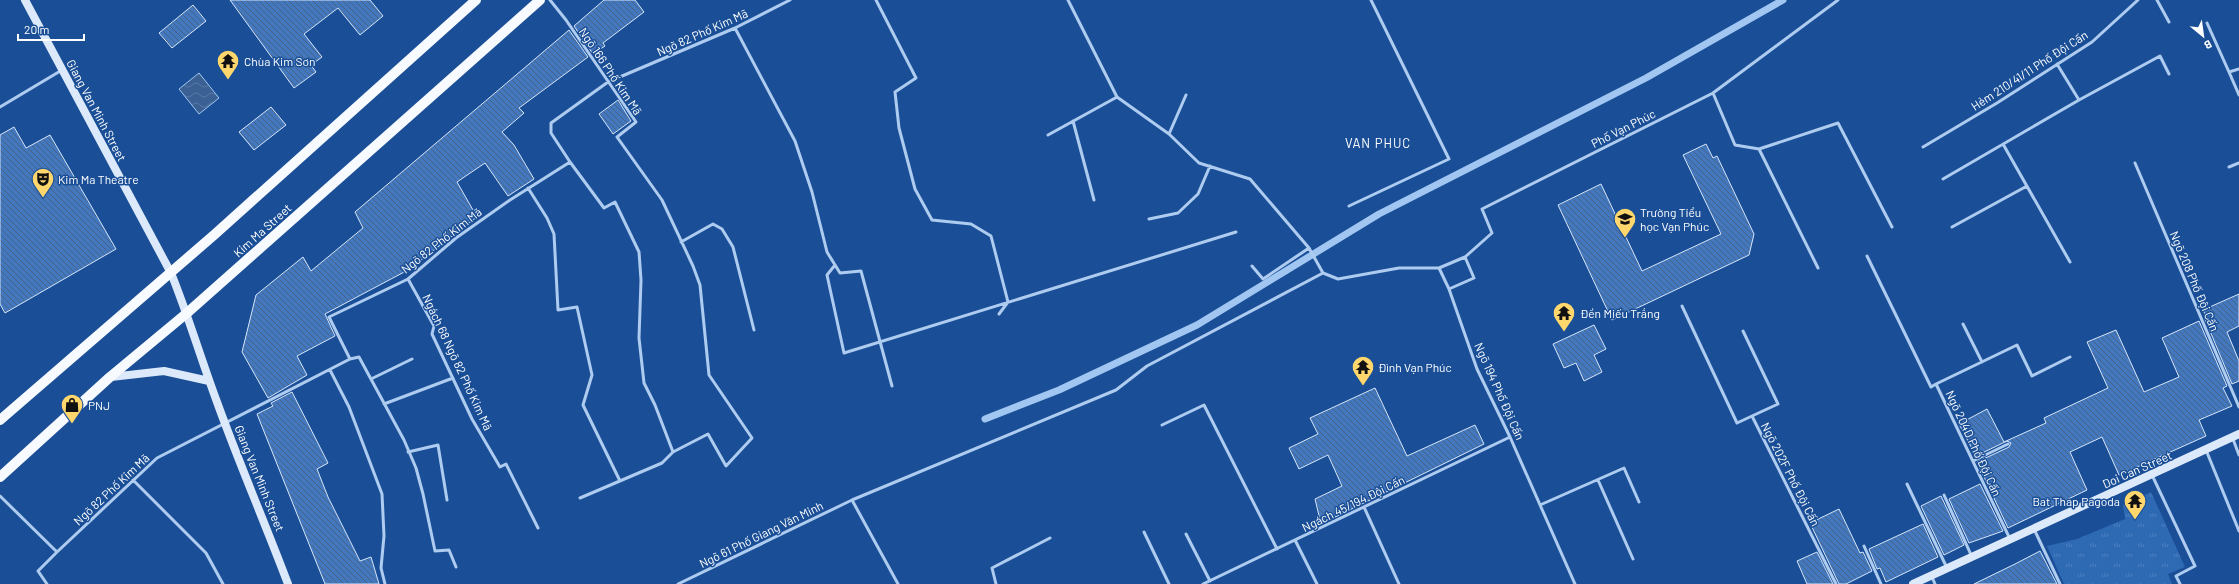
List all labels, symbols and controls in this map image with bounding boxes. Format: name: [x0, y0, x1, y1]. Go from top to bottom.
street label: Ngõ 82 Phố Kim Mã: [654, 6, 750, 58]
scale bar: [18, 16, 84, 42]
north arrow: [2183, 16, 2223, 56]
text: 20 m: [24, 22, 50, 36]
street label: Ngõ 166 Phố Kim Mã: [577, 25, 645, 117]
street label: Hẻm 210/41/11 Phố Đội Cấn: [1968, 27, 2090, 113]
text: B: [2202, 38, 2214, 53]
temple icon: Chùa Kim Sơn: [215, 48, 241, 81]
place label: Chùa Kim Sơn: [244, 54, 315, 68]
street label: Giang Van Minh Street: [64, 57, 130, 163]
street label: Phố Vạn Phúc: [1589, 106, 1657, 150]
district label: VAN PHUC: [1345, 135, 1411, 151]
theatre icon: Kim Ma Theatre: [30, 166, 56, 199]
place label: Kim Ma Theatre: [58, 172, 139, 186]
street label: Kim Ma Street: [230, 201, 294, 259]
street label: Ngõ 82 Phố Kim Mã: [398, 204, 484, 276]
place label: Trường Tiểu học Vạn Phúc: [1640, 205, 1709, 233]
school or university icon: Trường Tiểu học Vạn Phúc: [1612, 206, 1638, 239]
street label: Ngõ 208 Phố Đội Cấn: [2168, 229, 2222, 333]
street label: Ngách 68 Ngõ 82 Phố Kim Mã: [420, 292, 496, 432]
temple icon: Đền Miếu Trắng: [1551, 300, 1577, 333]
place label: Đền Miếu Trắng: [1580, 306, 1660, 320]
street label: Ngõ 194 Phố Đội Cấn: [1472, 340, 1528, 442]
temple icon: Đình Vạn Phúc: [1350, 354, 1376, 387]
place label: Đình Vạn Phúc: [1378, 360, 1452, 374]
street label: Ngõ 204D Phố Đội Cấn: [1943, 388, 2005, 498]
shop icon: PNJ: [59, 392, 85, 425]
place label: PNJ: [88, 398, 110, 412]
street label: Ngõ 202F Phố Đội Cấn: [1759, 420, 1823, 528]
street label: Giang Van Minh Street: [232, 423, 288, 533]
street label: Doi Can Street: [2100, 447, 2174, 491]
street label: Ngõ 82 Phố Kim Mã: [70, 450, 152, 528]
street label: Ngách 45/194 Đội Cấn: [1299, 472, 1407, 534]
temple icon: Bat Thap Pagoda: [2122, 488, 2148, 521]
place label: Bat Thap Pagoda: [2032, 494, 2120, 508]
street label: Ngõ 61 Phố Giang Văn Minh: [697, 498, 825, 570]

